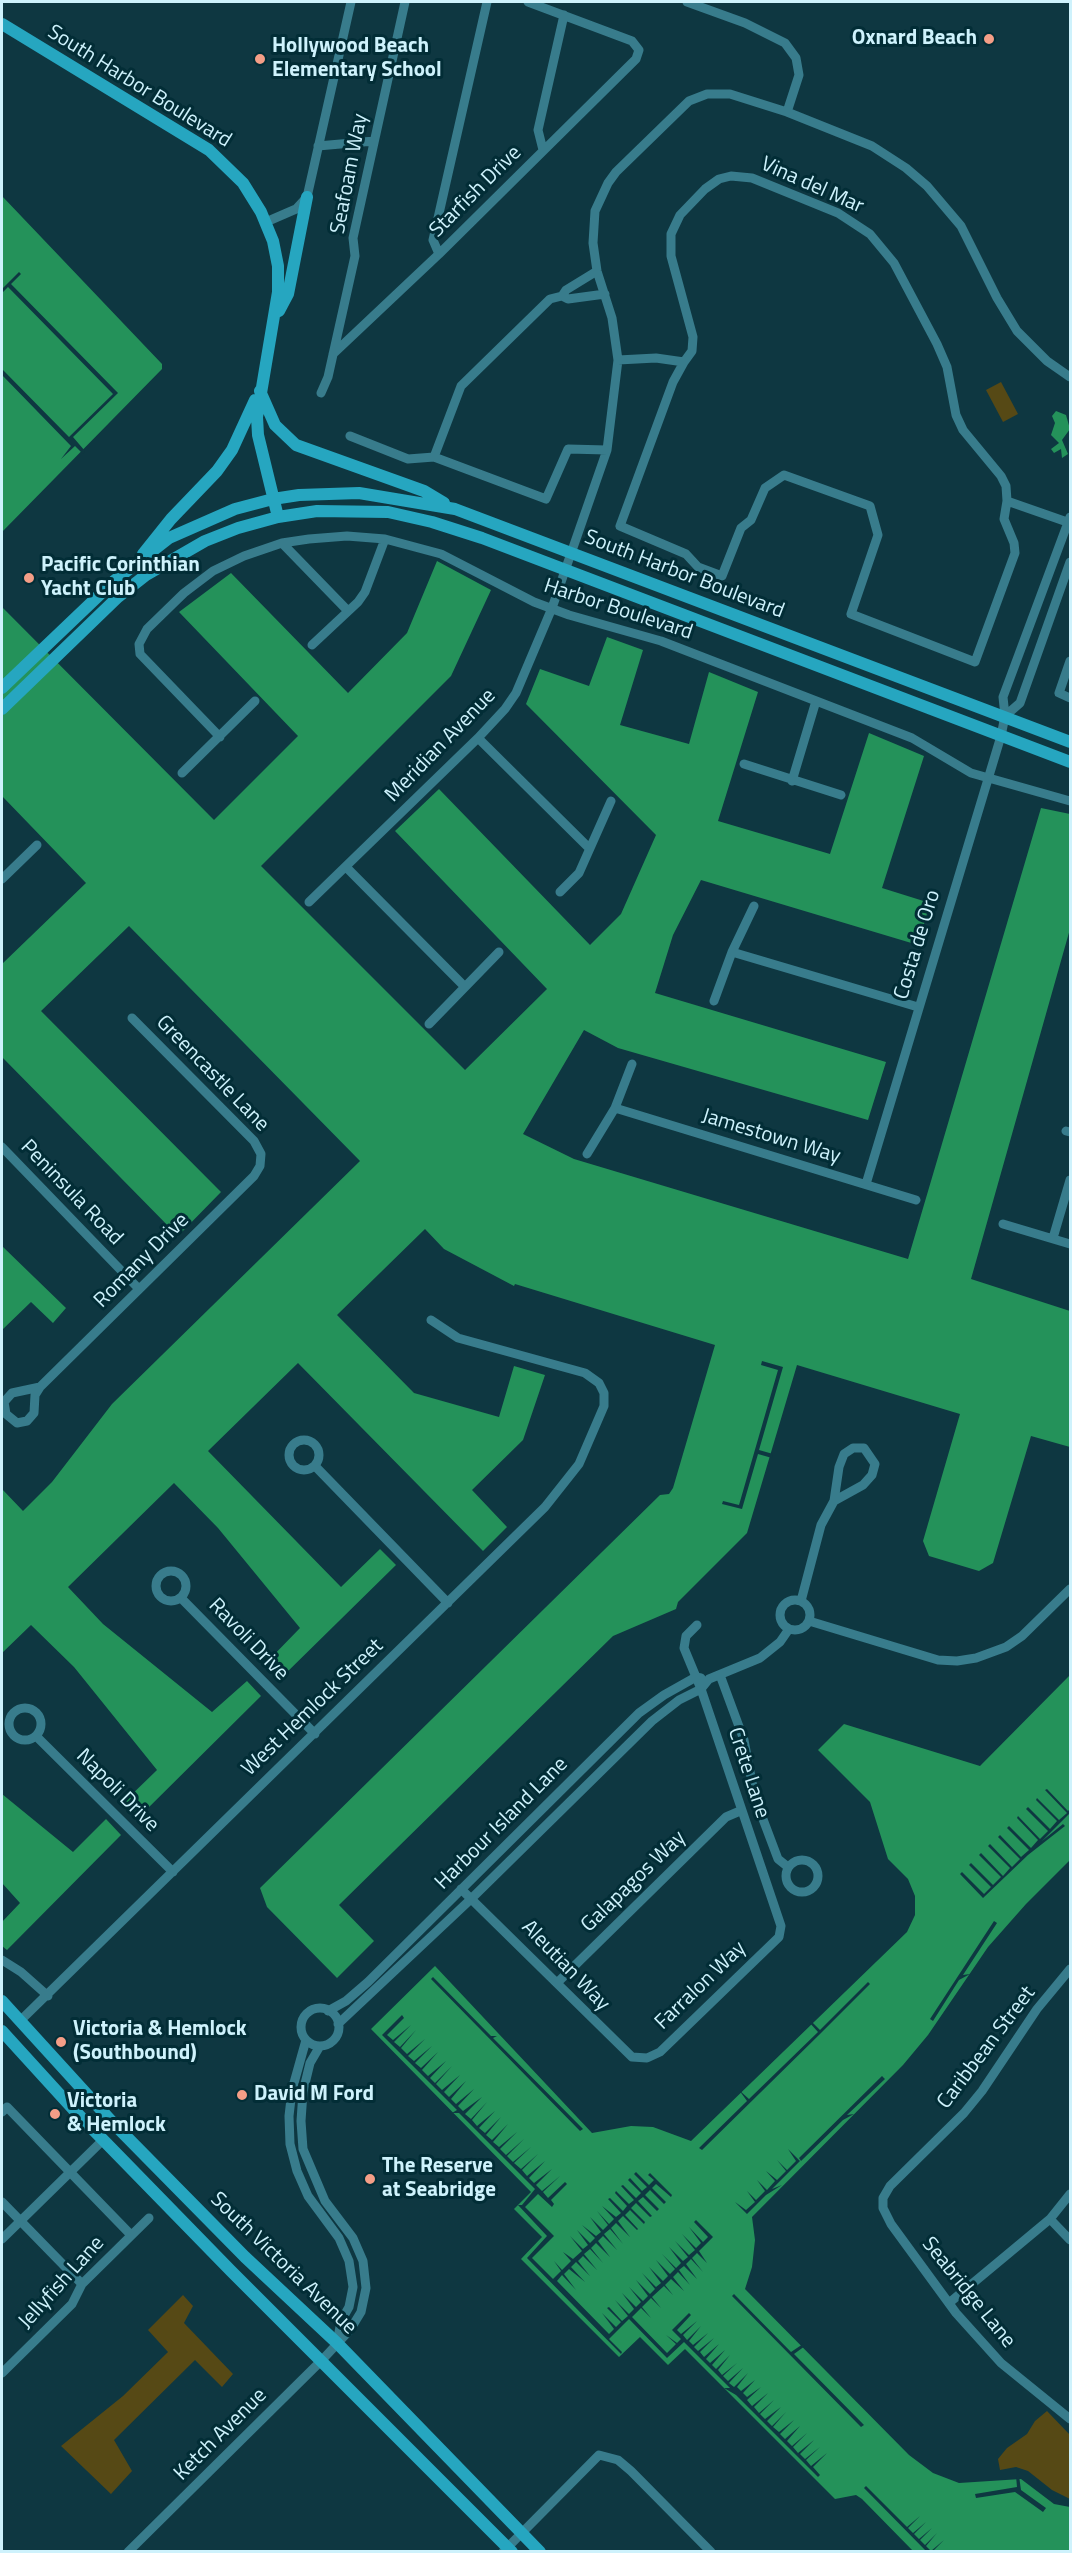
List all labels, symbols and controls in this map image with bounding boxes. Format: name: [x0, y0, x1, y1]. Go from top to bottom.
street label: South Harbor Boulevard: [42, 20, 236, 154]
place label: Oxnard Beach: [852, 26, 977, 52]
marker: Oxnard Beach: [982, 32, 996, 46]
place label: Hollywood Beach Elementary School: [272, 34, 442, 84]
marker: Hollywood Beach Elementary School: [253, 52, 267, 66]
street label: Seafoam Way: [326, 112, 374, 236]
street label: Starfish Drive: [425, 141, 527, 243]
street label: Vina del Mar: [757, 152, 867, 220]
street label: South Harbor Boulevard: [581, 525, 787, 625]
place label: Pacific Corinthian Yacht Club: [41, 553, 200, 603]
marker: Pacific Corinthian Yacht Club: [22, 571, 36, 585]
street label: Harbor Boulevard: [540, 574, 696, 646]
street label: Meridian Avenue: [381, 684, 501, 808]
street label: Costa de Oro: [889, 887, 947, 1003]
street label: Greencastle Lane: [150, 1011, 274, 1137]
street label: Jamestown Way: [699, 1104, 843, 1170]
street label: Peninsula Road: [15, 1135, 127, 1251]
street label: Romany Drive: [89, 1208, 195, 1314]
street label: Ravoli Drive: [203, 1594, 293, 1686]
street label: West Hemlock Street: [237, 1634, 389, 1782]
street label: Crete Lane: [721, 1724, 775, 1822]
street label: Napoli Drive: [70, 1744, 164, 1838]
street label: Harbour Island Lane: [431, 1753, 573, 1895]
street label: Galapagos Way: [576, 1826, 692, 1938]
street label: Aleutian Way: [516, 1915, 614, 2017]
street label: Farralon Way: [650, 1936, 752, 2036]
street label: Caribbean Street: [933, 1982, 1041, 2114]
place label: Victoria & Hemlock (Southbound): [73, 2017, 247, 2067]
marker: Victoria & Hemlock (Southbound): [54, 2035, 68, 2049]
place label: David M Ford: [254, 2082, 374, 2108]
marker: David M Ford: [235, 2088, 249, 2102]
place label: Victoria & Hemlock: [67, 2089, 166, 2139]
marker: Victoria & Hemlock: [48, 2107, 62, 2121]
place label: The Reserve at Seabridge: [382, 2154, 496, 2204]
marker: The Reserve at Seabridge: [363, 2172, 377, 2186]
street label: South Victoria Avenue: [204, 2188, 362, 2340]
street label: Jellyfish Lane: [14, 2231, 110, 2335]
street label: Seabridge Lane: [916, 2233, 1020, 2353]
street label: Ketch Avenue: [170, 2384, 272, 2486]

